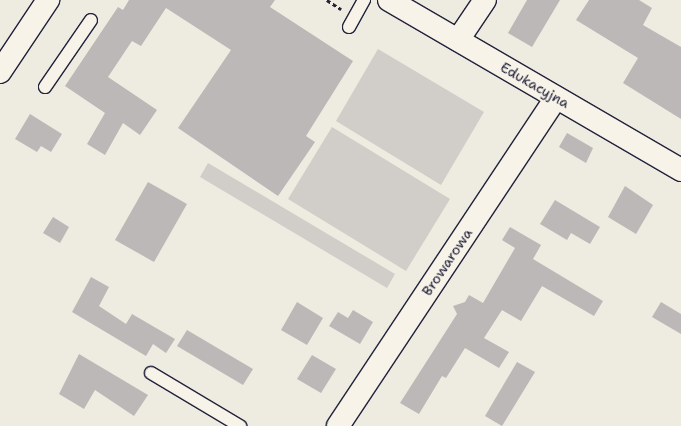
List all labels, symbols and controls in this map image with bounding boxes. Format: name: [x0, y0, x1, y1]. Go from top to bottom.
street label: Edukacyjna: [497, 58, 573, 112]
street label: Browarowa: [418, 225, 476, 299]

